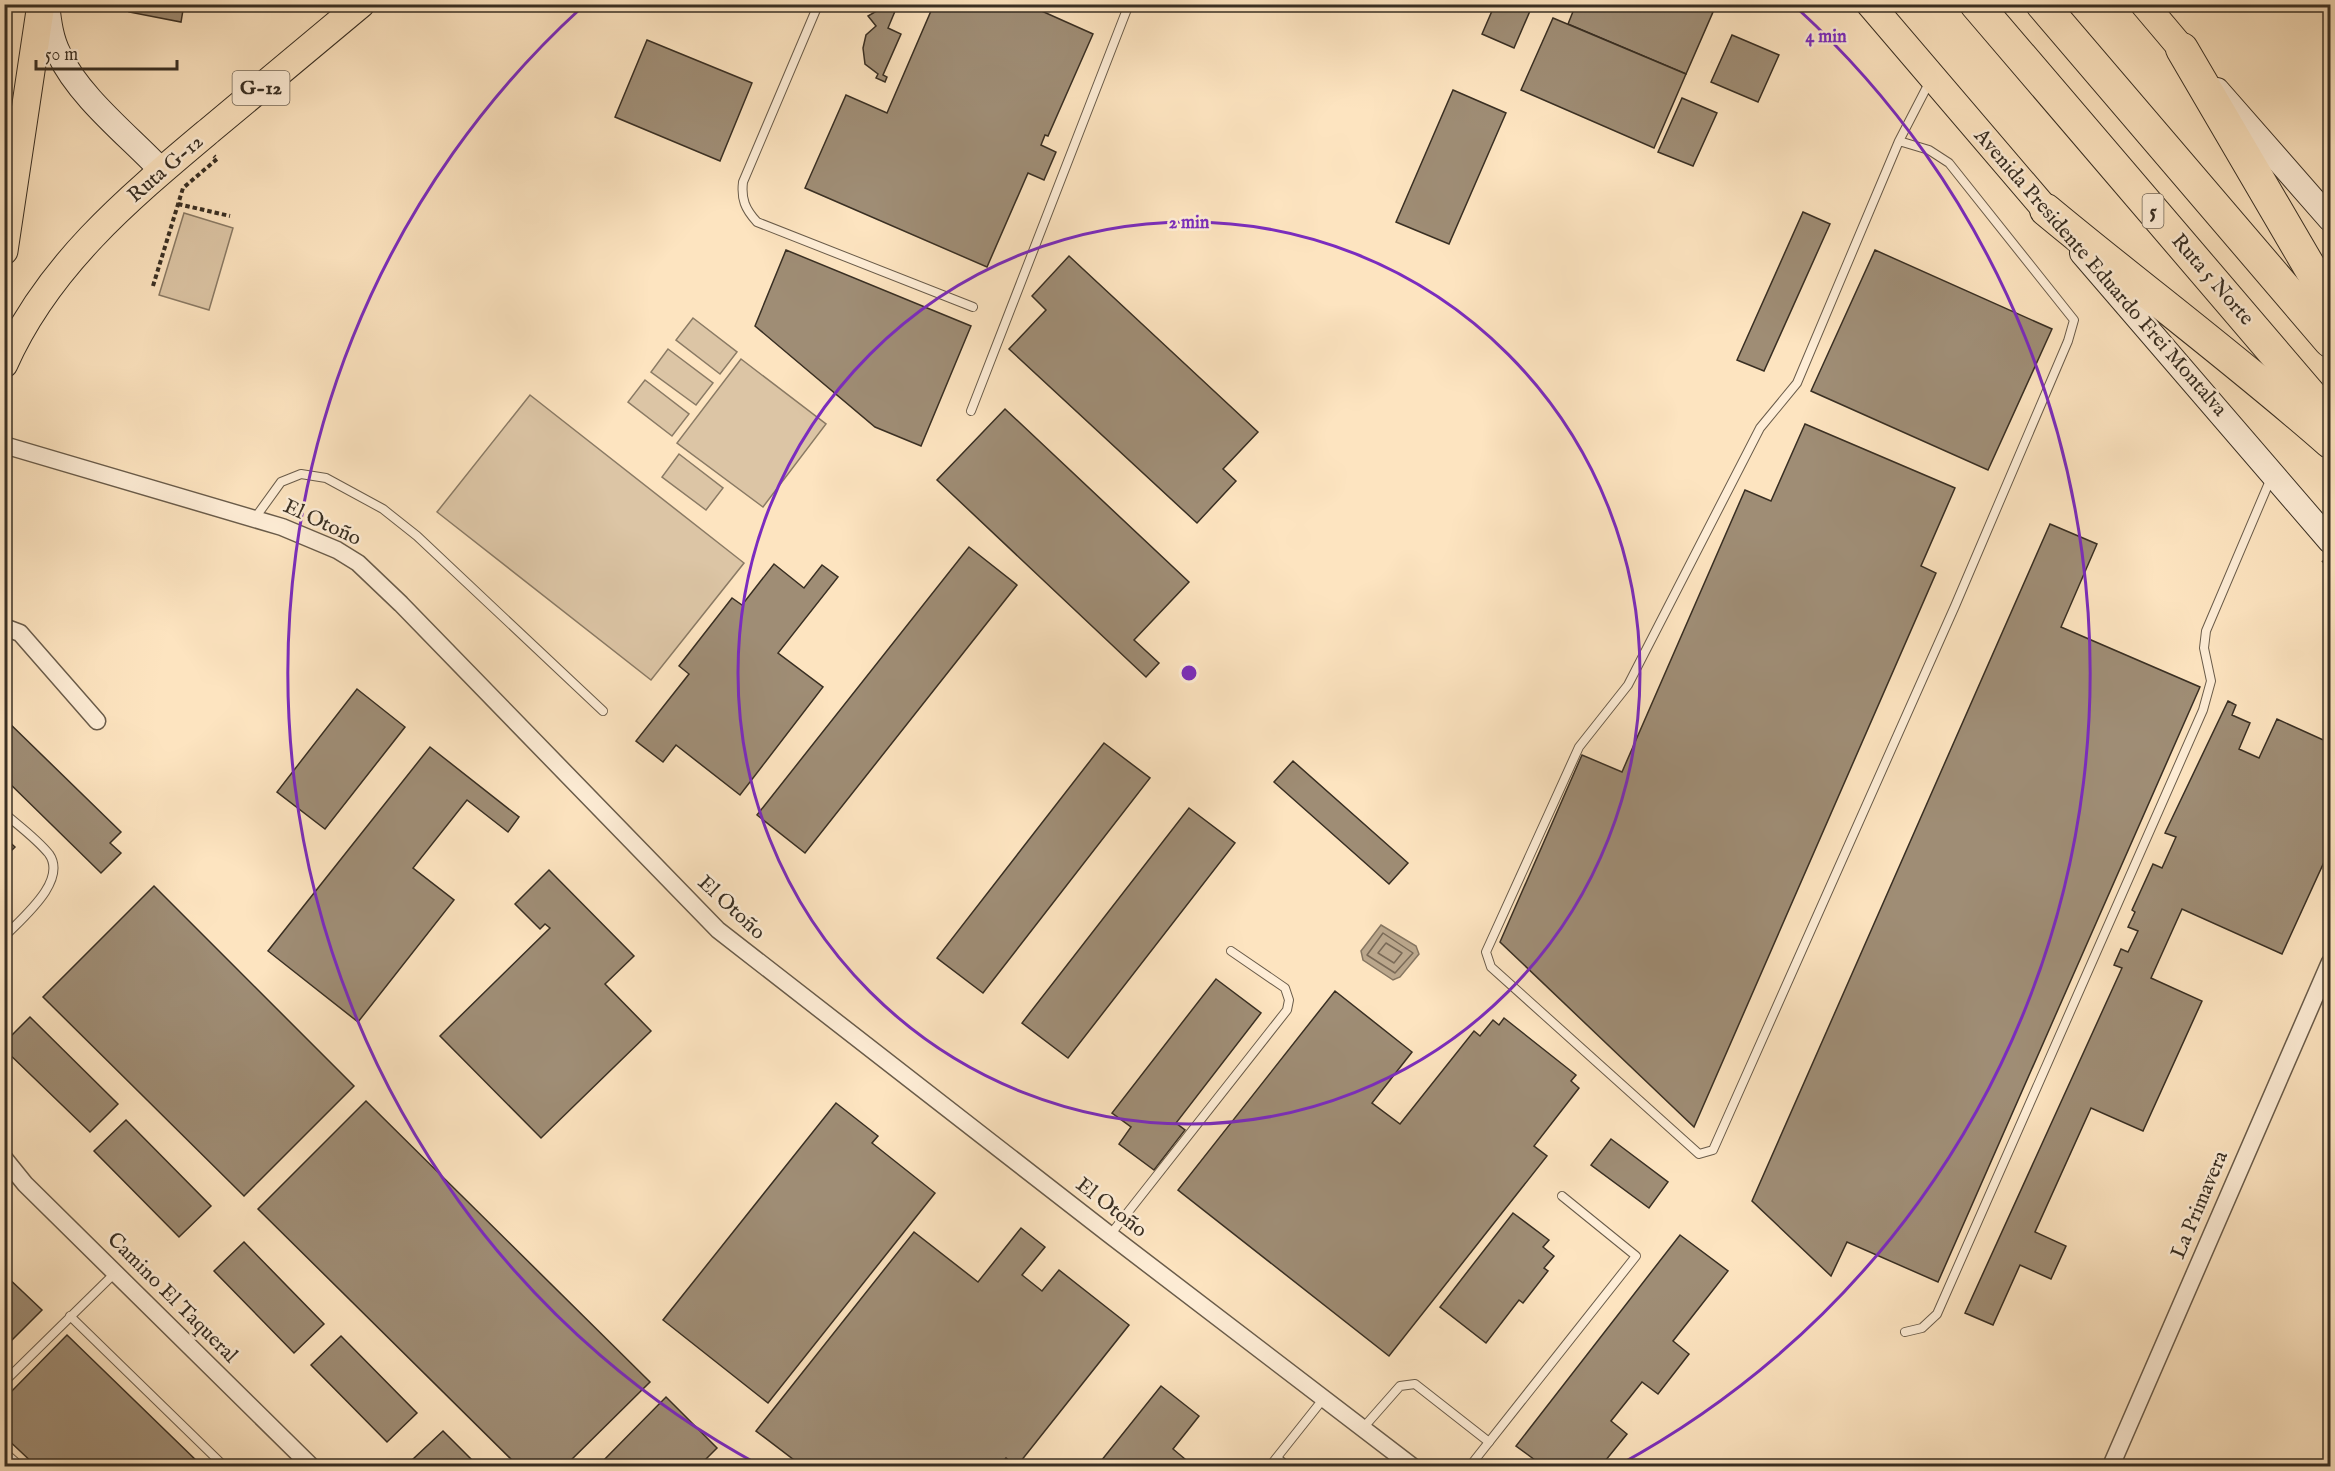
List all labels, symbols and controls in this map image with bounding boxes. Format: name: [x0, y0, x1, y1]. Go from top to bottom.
text: 4 min: [1805, 26, 1847, 49]
scale bar: [36, 33, 177, 71]
text: 50 m: [45, 44, 78, 67]
road number: G-12: [232, 71, 290, 105]
street label: Avenida Presidente Eduardo Frei Montalva: [1967, 123, 2233, 423]
street label: Ruta G-12: [123, 129, 210, 209]
road number: 5: [2142, 194, 2164, 228]
text: 2 min: [1169, 212, 1210, 235]
street label: Ruta 5 Norte: [2165, 228, 2260, 332]
street label: El Otoño: [279, 493, 365, 553]
centre of rings: [1179, 663, 1199, 683]
street label: El Otoño: [691, 870, 771, 946]
street label: La Primavera: [2165, 1146, 2235, 1263]
street label: El Otoño: [1070, 1172, 1152, 1244]
street label: Camino El Taqueral: [101, 1227, 243, 1369]

